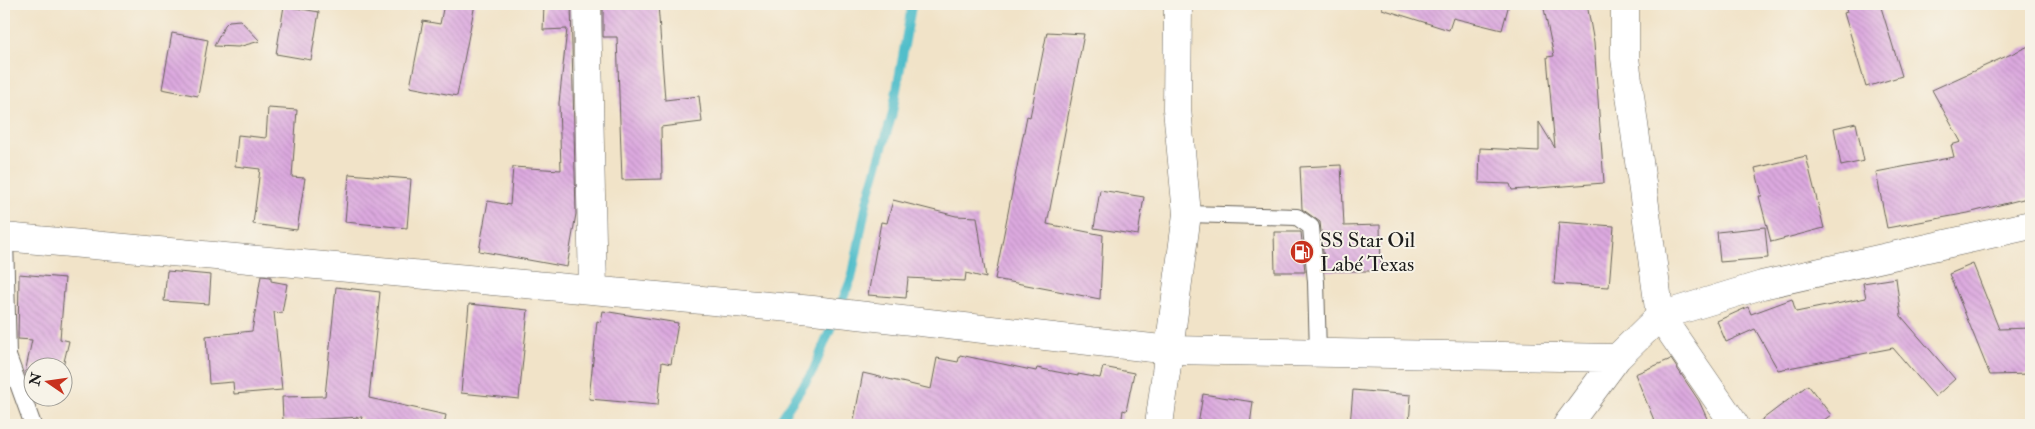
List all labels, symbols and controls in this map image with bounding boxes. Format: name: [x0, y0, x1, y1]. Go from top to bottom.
place label: SS Star Oil Labé Texas: [1320, 227, 1416, 278]
fuel station icon: SS Star Oil Labé Texas: [1289, 239, 1315, 265]
north arrow: [22, 356, 72, 406]
text: N: [26, 371, 46, 388]

